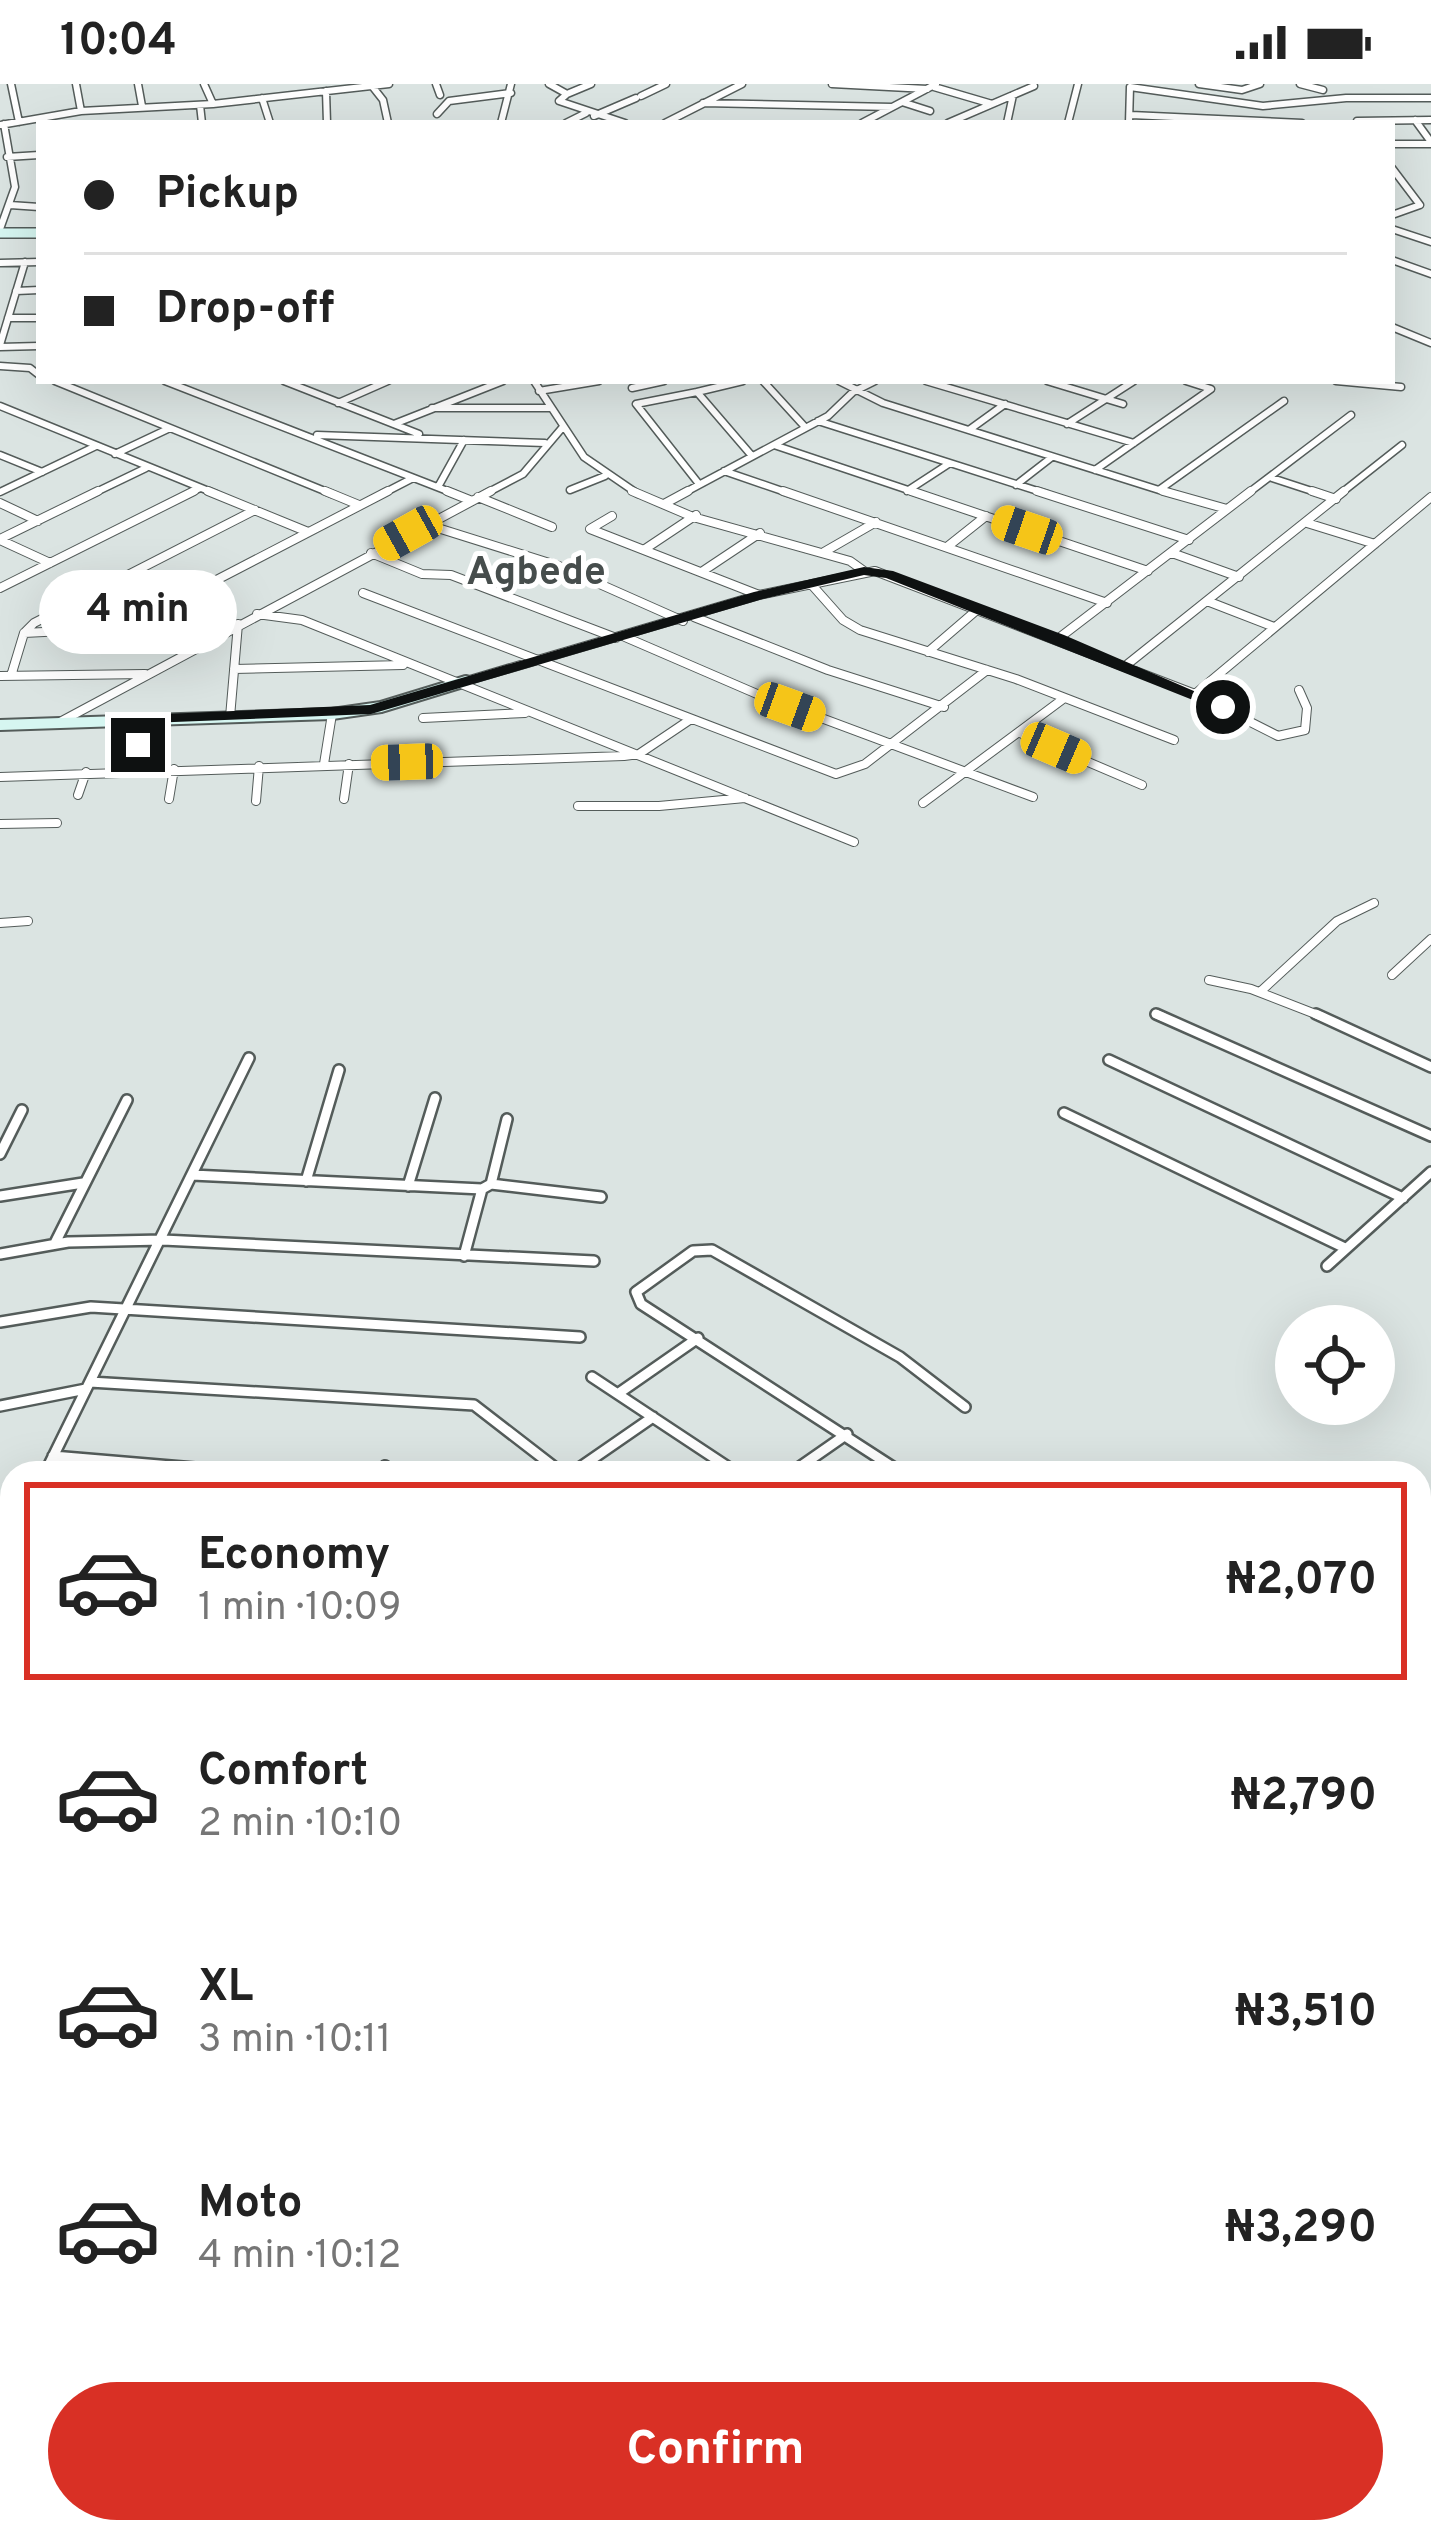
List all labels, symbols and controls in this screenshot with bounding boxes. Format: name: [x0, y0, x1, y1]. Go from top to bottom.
text: 10:04: [60, 14, 177, 71]
text: Pickup: [156, 167, 299, 224]
text: Drop-off: [156, 282, 335, 339]
car: [368, 500, 448, 566]
car: [987, 501, 1067, 559]
district label: Agbede: [466, 550, 606, 599]
callout: 4 min: [39, 571, 237, 655]
text: 4 min: [86, 587, 190, 636]
car: [750, 678, 830, 736]
route start: [1196, 680, 1250, 734]
car: [1016, 717, 1096, 779]
route end: [111, 718, 165, 772]
car: [370, 743, 444, 781]
map controls: [1275, 1305, 1395, 1425]
button: locate: [1275, 1305, 1395, 1425]
icon: car: [54, 1527, 162, 1635]
text: Economy: [198, 1528, 390, 1585]
text: ₦2,070: [1226, 1553, 1377, 1610]
text: 1 min · 10:09: [198, 1585, 402, 1634]
icon: car: [54, 1743, 162, 1851]
text: Comfort: [198, 1744, 368, 1801]
text: ₦2,790: [1230, 1769, 1377, 1826]
text: 2 min · 10:10: [198, 1801, 402, 1850]
icon: car: [54, 1959, 162, 2067]
text: XL: [198, 1960, 253, 2017]
text: ₦3,510: [1235, 1985, 1377, 2042]
text: 3 min · 10:11: [198, 2017, 391, 2066]
icon: car: [54, 2175, 162, 2283]
text: Moto: [198, 2176, 302, 2233]
text: ₦3,290: [1225, 2201, 1377, 2258]
text: 4 min · 10:12: [198, 2233, 401, 2282]
button: Confirm: [48, 2382, 1383, 2520]

